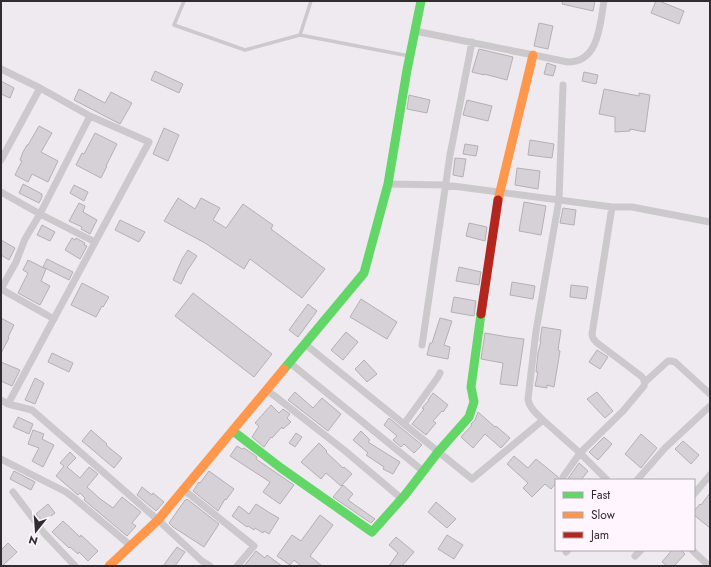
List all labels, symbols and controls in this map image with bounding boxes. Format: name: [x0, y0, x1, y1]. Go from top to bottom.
legend: [555, 479, 695, 551]
text: Fast: [591, 486, 610, 504]
text: Slow: [591, 506, 616, 524]
north arrow: [16, 511, 56, 551]
text: Jam: [589, 526, 609, 544]
text: N: [27, 532, 40, 549]

